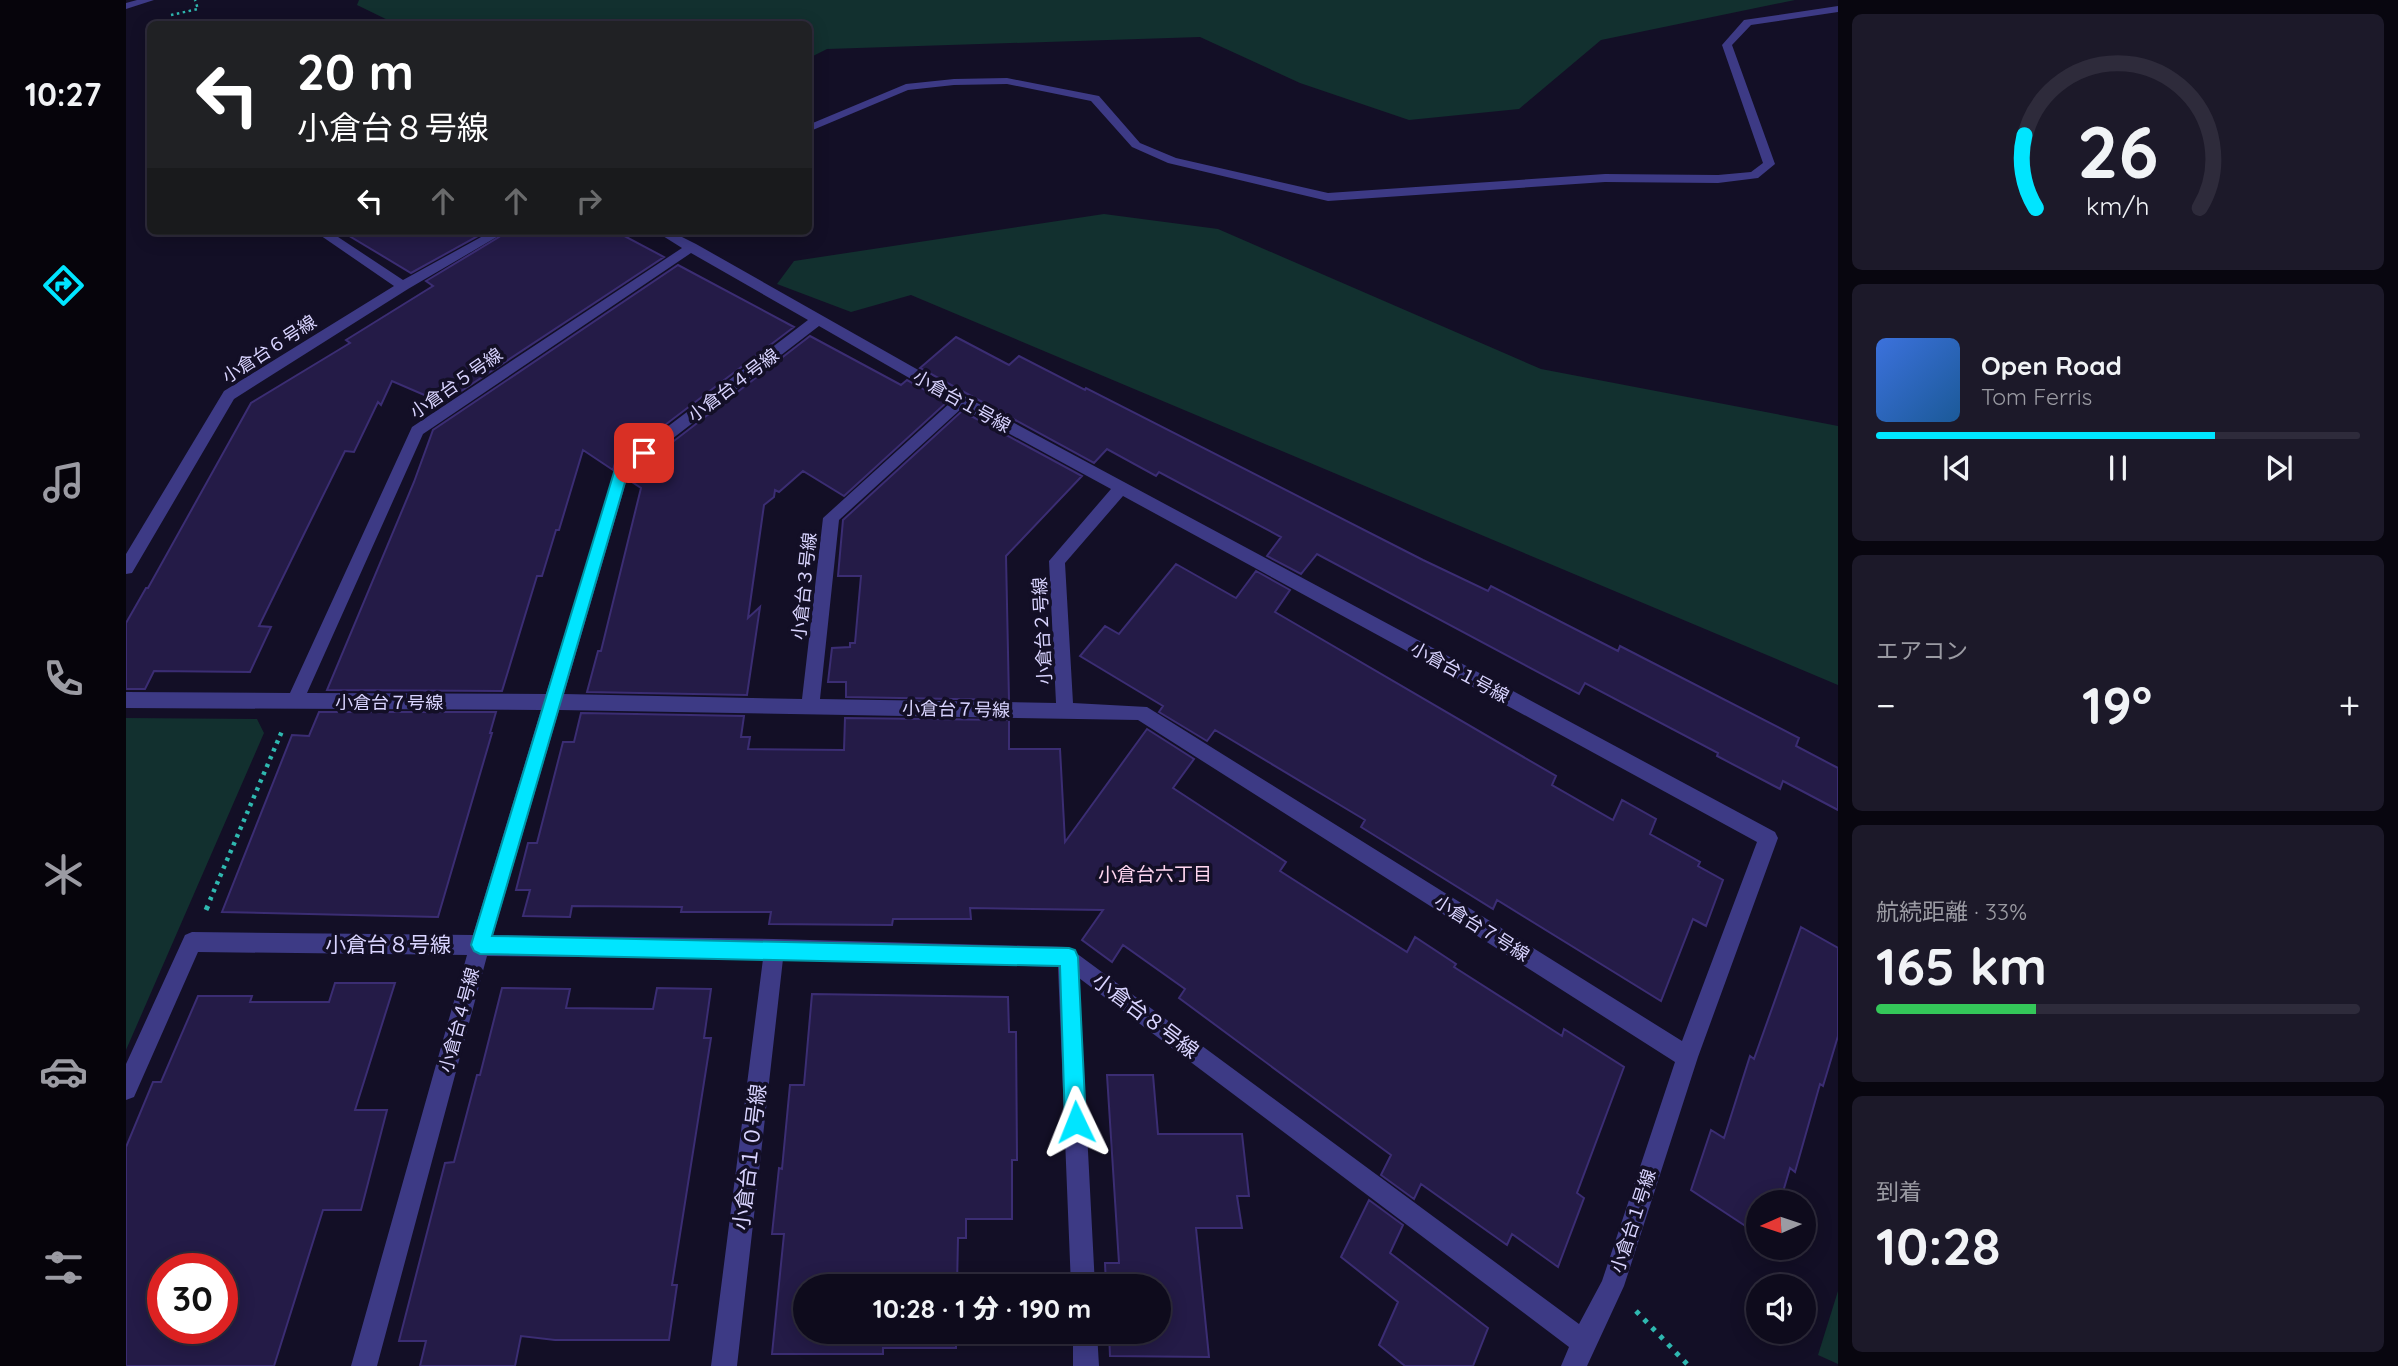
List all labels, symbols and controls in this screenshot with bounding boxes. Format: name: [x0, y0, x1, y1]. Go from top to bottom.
text: 20 m: [297, 41, 414, 102]
icon: left: [182, 49, 273, 140]
text: 10:27: [25, 74, 101, 114]
text: 26: [2077, 106, 2159, 197]
text: 小倉台８号線: [297, 107, 489, 147]
icon: left: [351, 182, 389, 220]
icon: ahead: [424, 182, 462, 220]
icon: ahead: [497, 182, 535, 220]
icon: right: [570, 182, 608, 220]
text: km/h: [2086, 190, 2150, 221]
icon: directions: [39, 261, 88, 310]
street label: 小倉台６号線: [217, 310, 321, 388]
street label: 小倉台５号線: [405, 343, 507, 423]
street label: 小倉台４号線: [683, 343, 783, 427]
text: Open Road: [1981, 349, 2122, 382]
street label: 小倉台１号線: [909, 365, 1015, 437]
text: Tom Ferris: [1981, 382, 2092, 411]
pin: [614, 423, 674, 483]
icon: arrive: [625, 434, 663, 472]
icon: previous: [1938, 449, 1976, 487]
icon: pause: [2099, 449, 2137, 487]
icon: next: [2260, 449, 2298, 487]
icon: music: [39, 458, 88, 507]
street label: 小倉台３号線: [787, 531, 821, 641]
street label: 小倉台２号線: [1028, 576, 1056, 686]
street label: 小倉台１号線: [1407, 636, 1513, 708]
text: エアコン: [1876, 636, 1968, 665]
icon: phone: [39, 654, 88, 703]
text: 19°: [2082, 672, 2152, 737]
text: −: [1876, 681, 1896, 729]
text: +: [2339, 681, 2360, 729]
street label: 小倉台７号線: [335, 691, 443, 714]
street label: 小倉台７号線: [902, 697, 1010, 721]
icon: climate: [39, 850, 88, 899]
district label: 小倉台六丁目: [1098, 862, 1212, 886]
street label: 小倉台７号線: [1430, 890, 1534, 966]
text: 航続距離 · 33%: [1876, 897, 2027, 926]
street label: 小倉台８号線: [325, 931, 451, 957]
text: 165 km: [1876, 933, 2047, 998]
street label: 小倉台４号線: [434, 965, 484, 1075]
street label: 小倉台８号線: [1088, 967, 1204, 1063]
icon: car: [39, 1047, 88, 1096]
street label: 小倉台１０号線: [727, 1082, 771, 1232]
position arrow: [1039, 1085, 1113, 1159]
street label: 小倉台１号線: [1605, 1166, 1661, 1276]
text: 到着: [1876, 1177, 1922, 1206]
north arrow: [1746, 1190, 1816, 1260]
map controls: [1746, 1190, 1816, 1344]
text: 10:28: [1876, 1213, 2000, 1278]
icon: filters: [39, 1243, 88, 1292]
speed limit sign: 30: [147, 1253, 238, 1344]
button: sound: [1746, 1274, 1816, 1344]
text: 10:28 · 1 分 · 190 m: [873, 1292, 1091, 1325]

